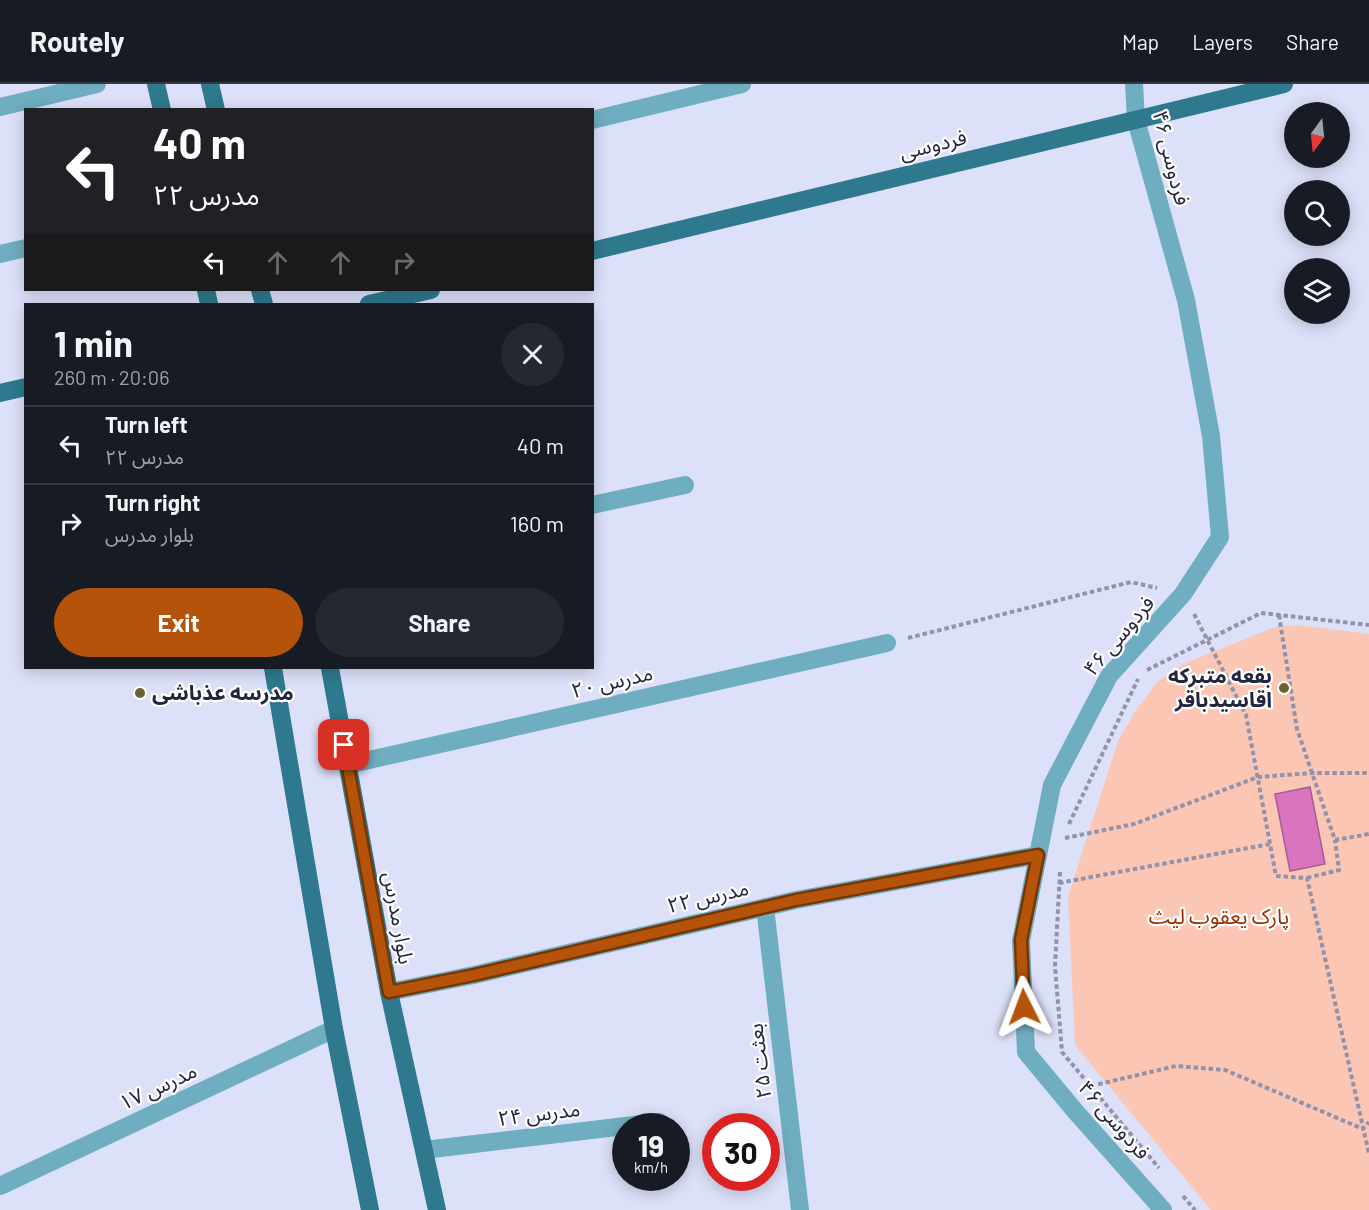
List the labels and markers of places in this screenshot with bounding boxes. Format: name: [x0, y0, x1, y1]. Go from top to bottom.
place label: بقعه متبرکه اقاسیدباقر: [1168, 662, 1272, 712]
place label: مدرسه عذباشی: [152, 679, 294, 705]
marker: بقعه متبرکه اقاسیدباقر: [1277, 681, 1291, 695]
marker: مدرسه عذباشی: [133, 686, 147, 700]
pin: [318, 719, 369, 770]

